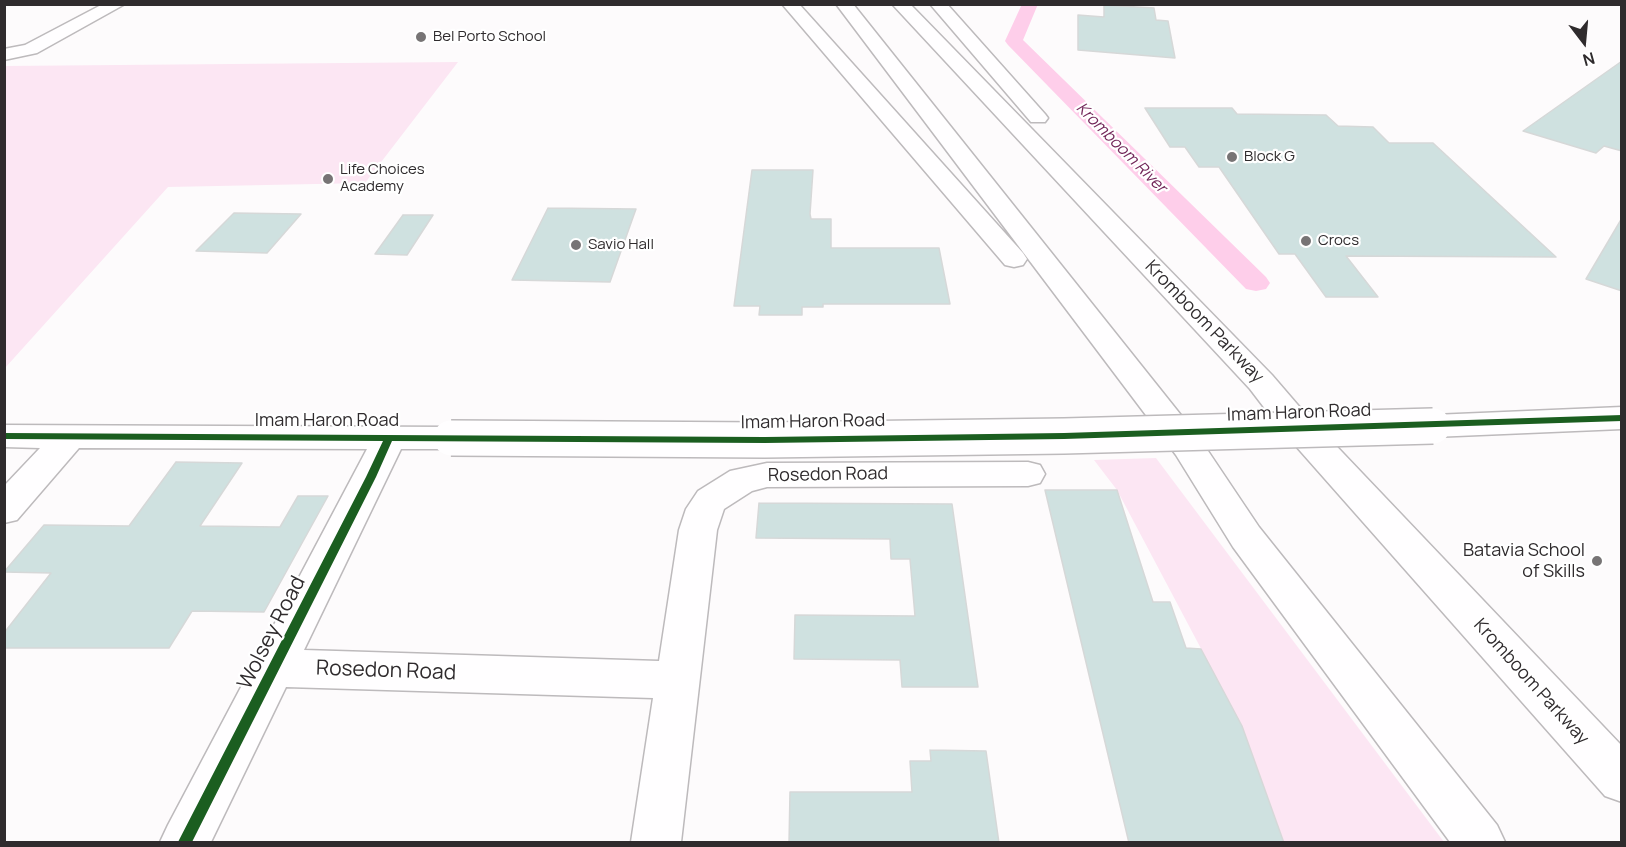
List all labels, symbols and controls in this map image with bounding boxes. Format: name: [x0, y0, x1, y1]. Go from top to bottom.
north arrow: [1554, 12, 1614, 72]
place label: Bel Porto School: [433, 28, 546, 46]
marker: Bel Porto School: [414, 30, 428, 44]
text: N: [1580, 47, 1598, 71]
water label: Kromboom River: [1072, 99, 1170, 197]
place label: Block G: [1244, 148, 1295, 166]
marker: Block G: [1225, 150, 1239, 164]
place label: Life Choices Academy: [340, 161, 425, 196]
marker: Life Choices Academy: [321, 172, 335, 186]
place label: Crocs: [1318, 232, 1359, 250]
marker: Crocs: [1299, 234, 1313, 248]
place label: Savio Hall: [588, 236, 654, 254]
marker: Savio Hall: [569, 238, 583, 252]
street label: Kromboom Parkway: [1140, 256, 1268, 388]
street label: Imam Haron Road: [1226, 400, 1372, 426]
street label: Imam Haron Road: [255, 410, 399, 432]
street label: Imam Haron Road: [741, 410, 885, 434]
street label: Rosedon Road: [768, 463, 888, 487]
place label: Batavia School of Skills: [1463, 540, 1585, 582]
marker: Batavia School of Skills: [1590, 554, 1604, 568]
street label: Wolsey Road: [233, 572, 311, 694]
street label: Kromboom Parkway: [1469, 615, 1593, 749]
street label: Rosedon Road: [316, 656, 456, 686]

